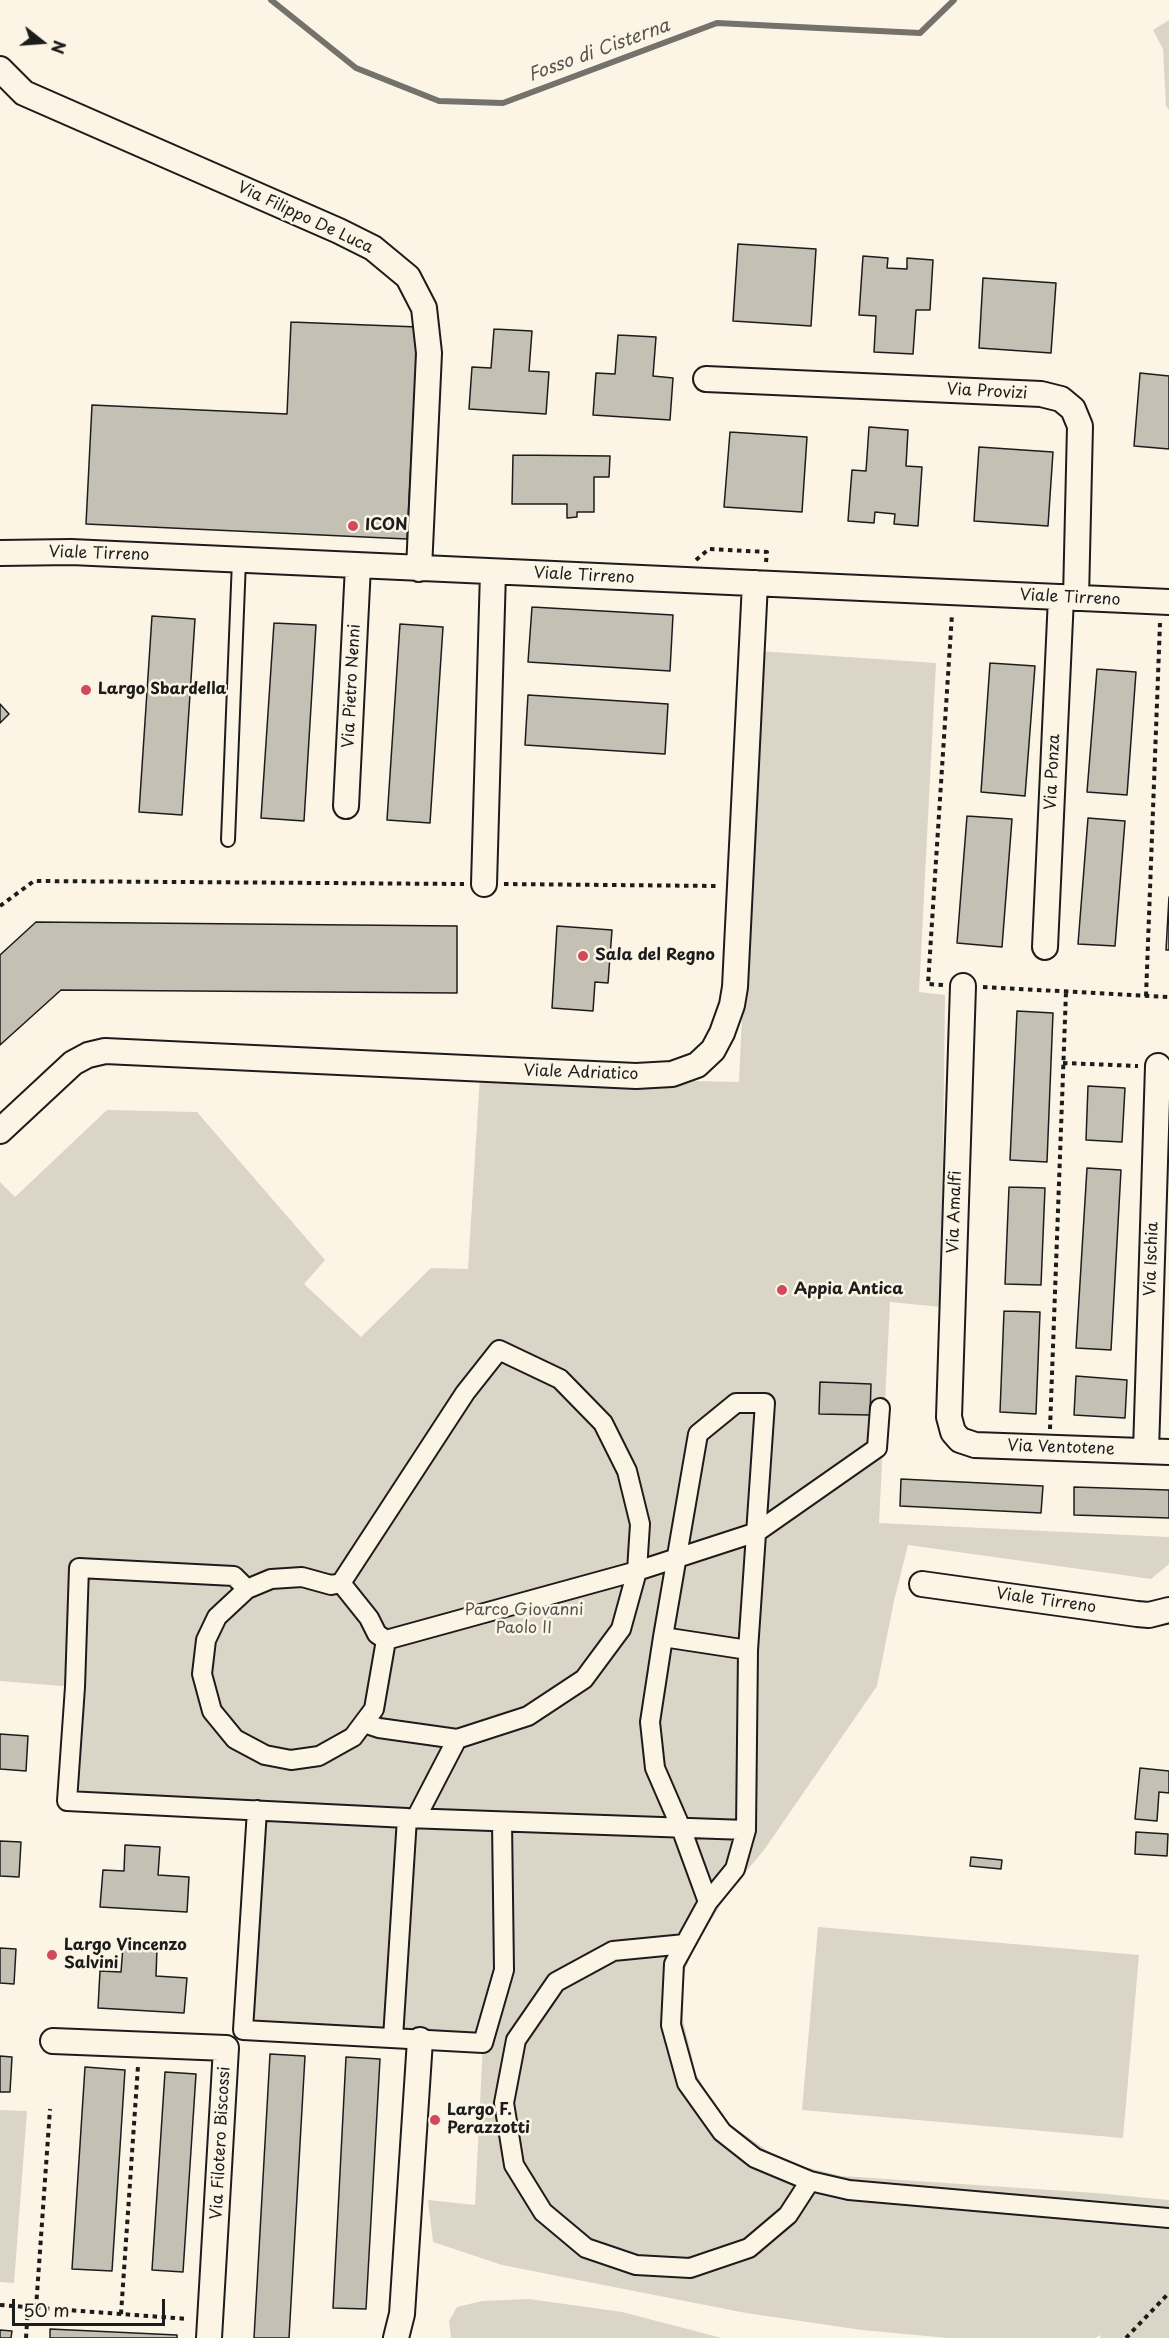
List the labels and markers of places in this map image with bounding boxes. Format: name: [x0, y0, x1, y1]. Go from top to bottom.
place label: ICON: [365, 516, 408, 536]
marker: ICON: [346, 519, 360, 533]
place label: Largo Sbardella: [98, 680, 226, 700]
marker: Largo Sbardella: [79, 683, 93, 697]
place label: Sala del Regno: [595, 946, 715, 966]
marker: Sala del Regno: [576, 949, 590, 963]
place label: Appia Antica: [794, 1280, 903, 1300]
marker: Appia Antica: [775, 1283, 789, 1297]
place label: Largo Vincenzo Salvini: [64, 1936, 187, 1974]
marker: Largo Vincenzo Salvini: [45, 1948, 59, 1962]
place label: Largo F. Perazzotti: [447, 2101, 530, 2139]
marker: Largo F. Perazzotti: [428, 2113, 442, 2127]

